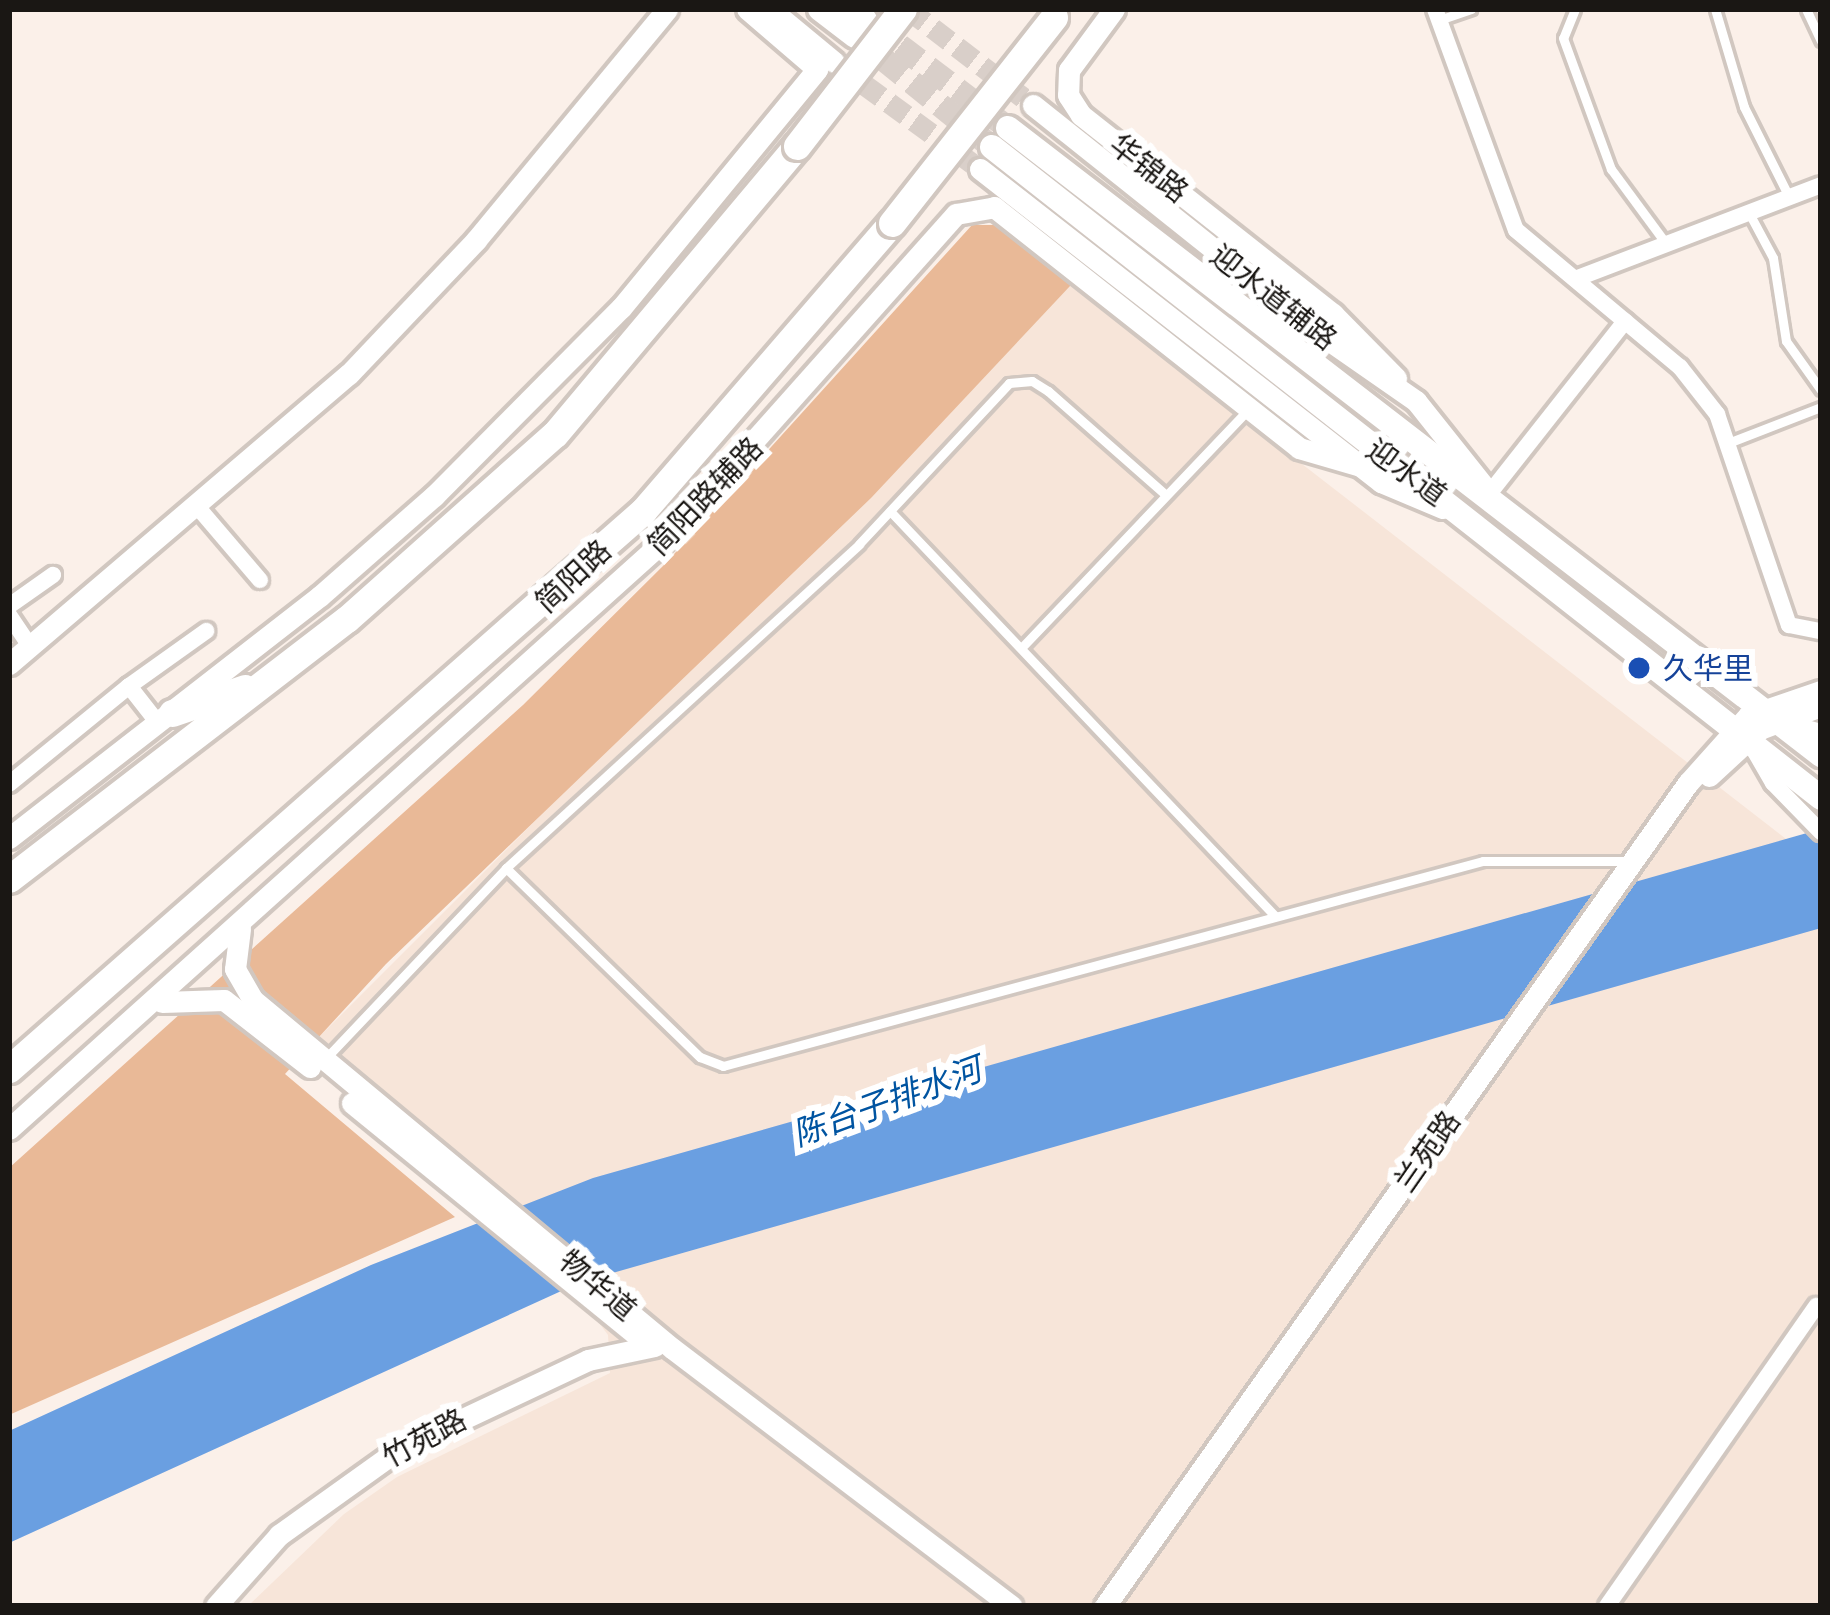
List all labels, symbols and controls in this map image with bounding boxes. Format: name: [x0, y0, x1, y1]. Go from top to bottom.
street label: 华锦路: [1102, 126, 1196, 210]
street label: 迎水道辅路: [1204, 237, 1344, 357]
street label: 简阳路辅路: [640, 430, 770, 562]
street label: 迎水道: [1360, 431, 1454, 513]
street label: 简阳路: [528, 532, 618, 620]
place label: 久华里: [1663, 650, 1753, 686]
marker: 久华里: [1626, 655, 1652, 681]
water label: 陈台子排水河: [787, 1050, 987, 1154]
street label: 兰苑路: [1386, 1104, 1468, 1198]
street label: 物华道: [552, 1242, 644, 1328]
street label: 竹苑路: [376, 1401, 472, 1475]

